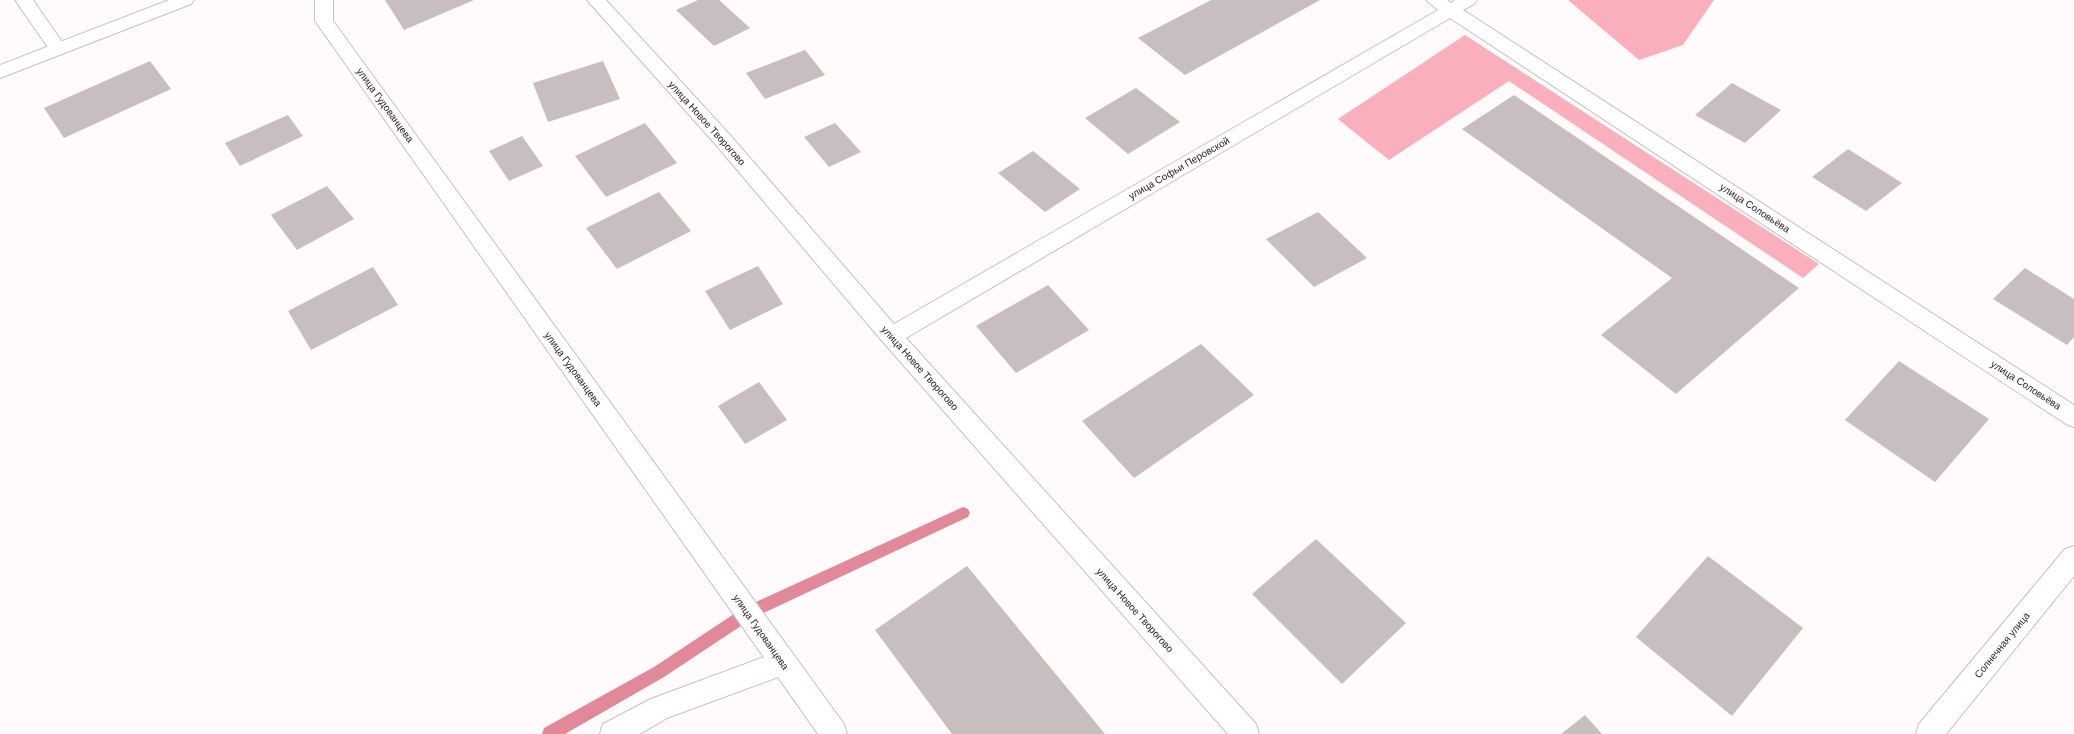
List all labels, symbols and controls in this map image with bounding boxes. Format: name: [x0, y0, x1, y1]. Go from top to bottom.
street label: улица Гудованцева: [354, 66, 416, 145]
street label: улица Новое Творогово: [666, 79, 748, 168]
street label: улица Софьи Перовской: [1127, 135, 1231, 201]
street label: улица Соловьёва: [1718, 181, 1792, 235]
street label: улица Новое Творогово: [879, 324, 961, 413]
street label: улица Гудованцева: [542, 330, 604, 409]
street label: улица Соловьёва: [1989, 358, 2063, 412]
street label: улица Новое Творогово: [1094, 566, 1176, 655]
street label: улица Гудованцева: [731, 592, 791, 672]
street label: Солнечная улица: [1972, 610, 2032, 680]

